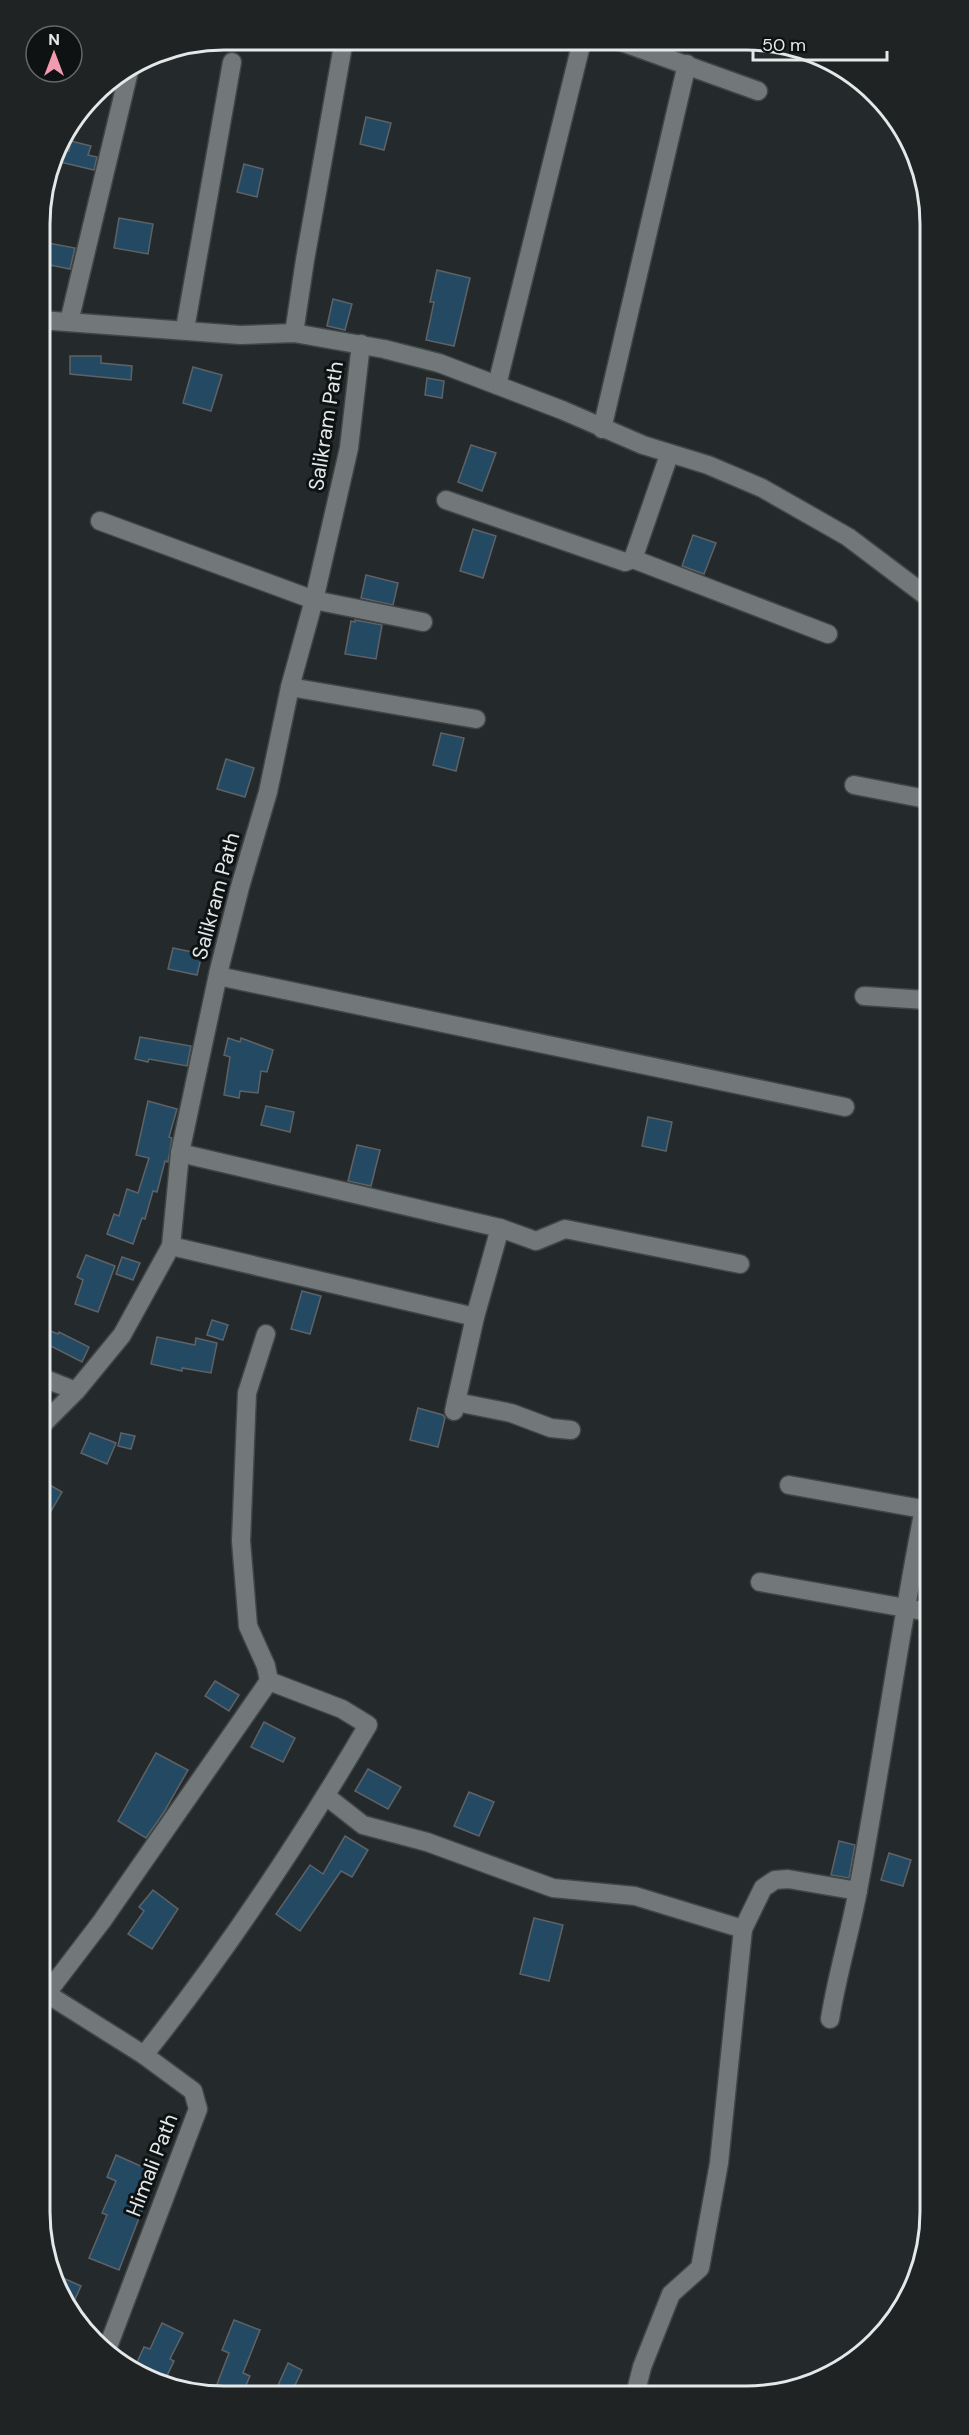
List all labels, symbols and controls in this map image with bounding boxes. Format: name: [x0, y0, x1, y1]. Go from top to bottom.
north arrow: [24, 24, 84, 84]
scale bar: [753, 24, 886, 62]
text: N: [48, 29, 60, 50]
text: 50 m: [762, 33, 806, 57]
street label: Salikram Path: [302, 359, 350, 493]
street label: Salikram Path: [186, 829, 246, 963]
street label: Himali Path: [120, 2110, 184, 2220]

